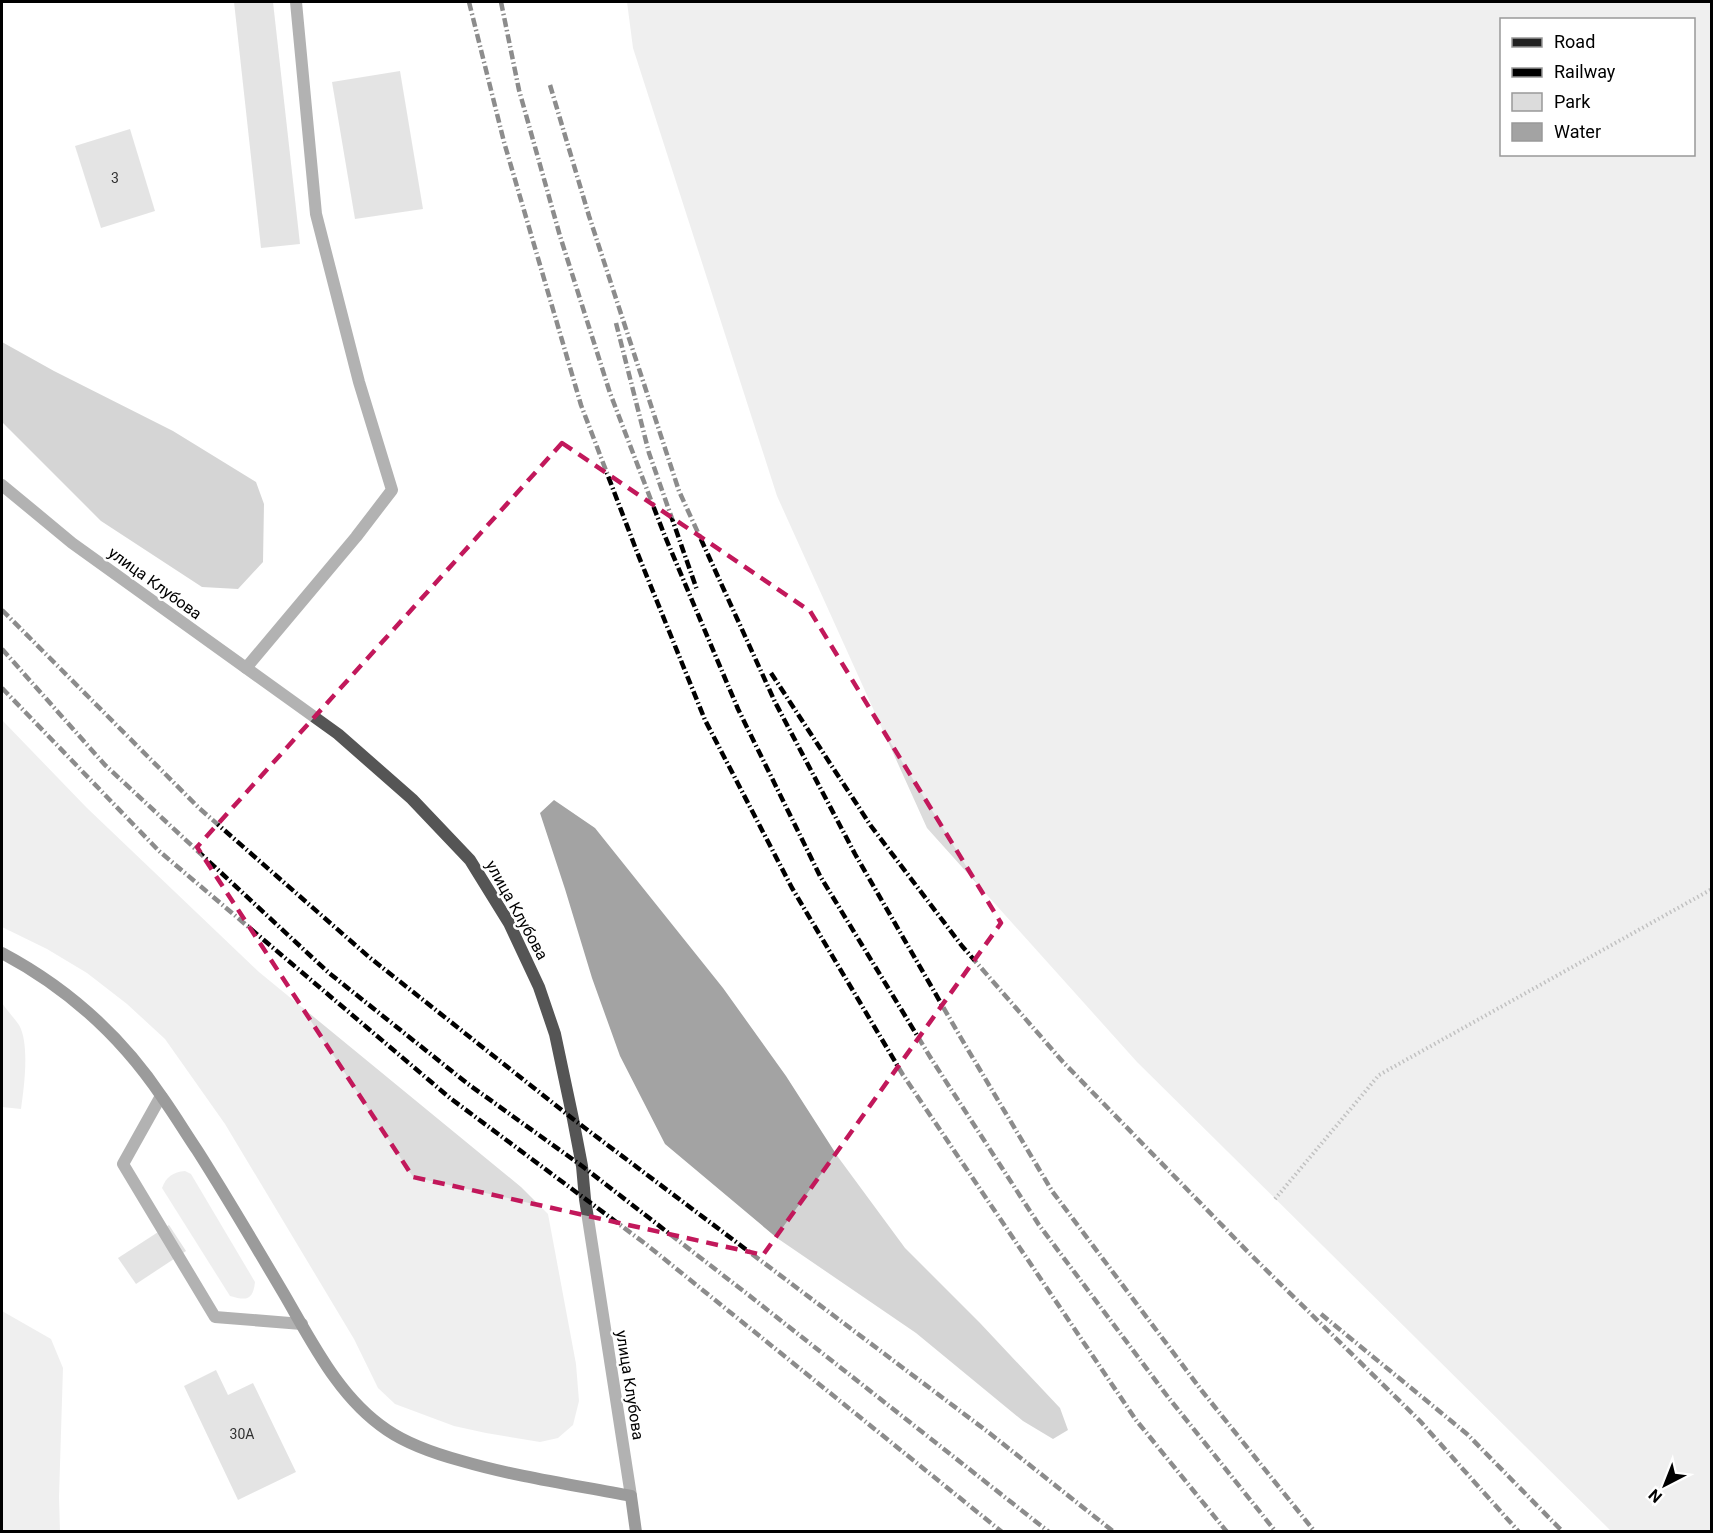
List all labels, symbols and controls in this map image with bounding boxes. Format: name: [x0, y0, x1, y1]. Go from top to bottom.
legend: [1500, 18, 1695, 156]
text: Road: [1554, 31, 1595, 52]
text: Railway: [1554, 61, 1616, 82]
text: Park: [1554, 91, 1591, 112]
text: Water: [1554, 121, 1601, 142]
house number: 3: [111, 170, 119, 186]
street label: улица Клубова: [105, 543, 205, 623]
street label: улица Клубова: [482, 857, 552, 963]
street label: улица Клубова: [612, 1329, 648, 1441]
house number: 30А: [230, 1426, 254, 1442]
north arrow: [1635, 1455, 1695, 1515]
text: N: [1645, 1485, 1666, 1507]

